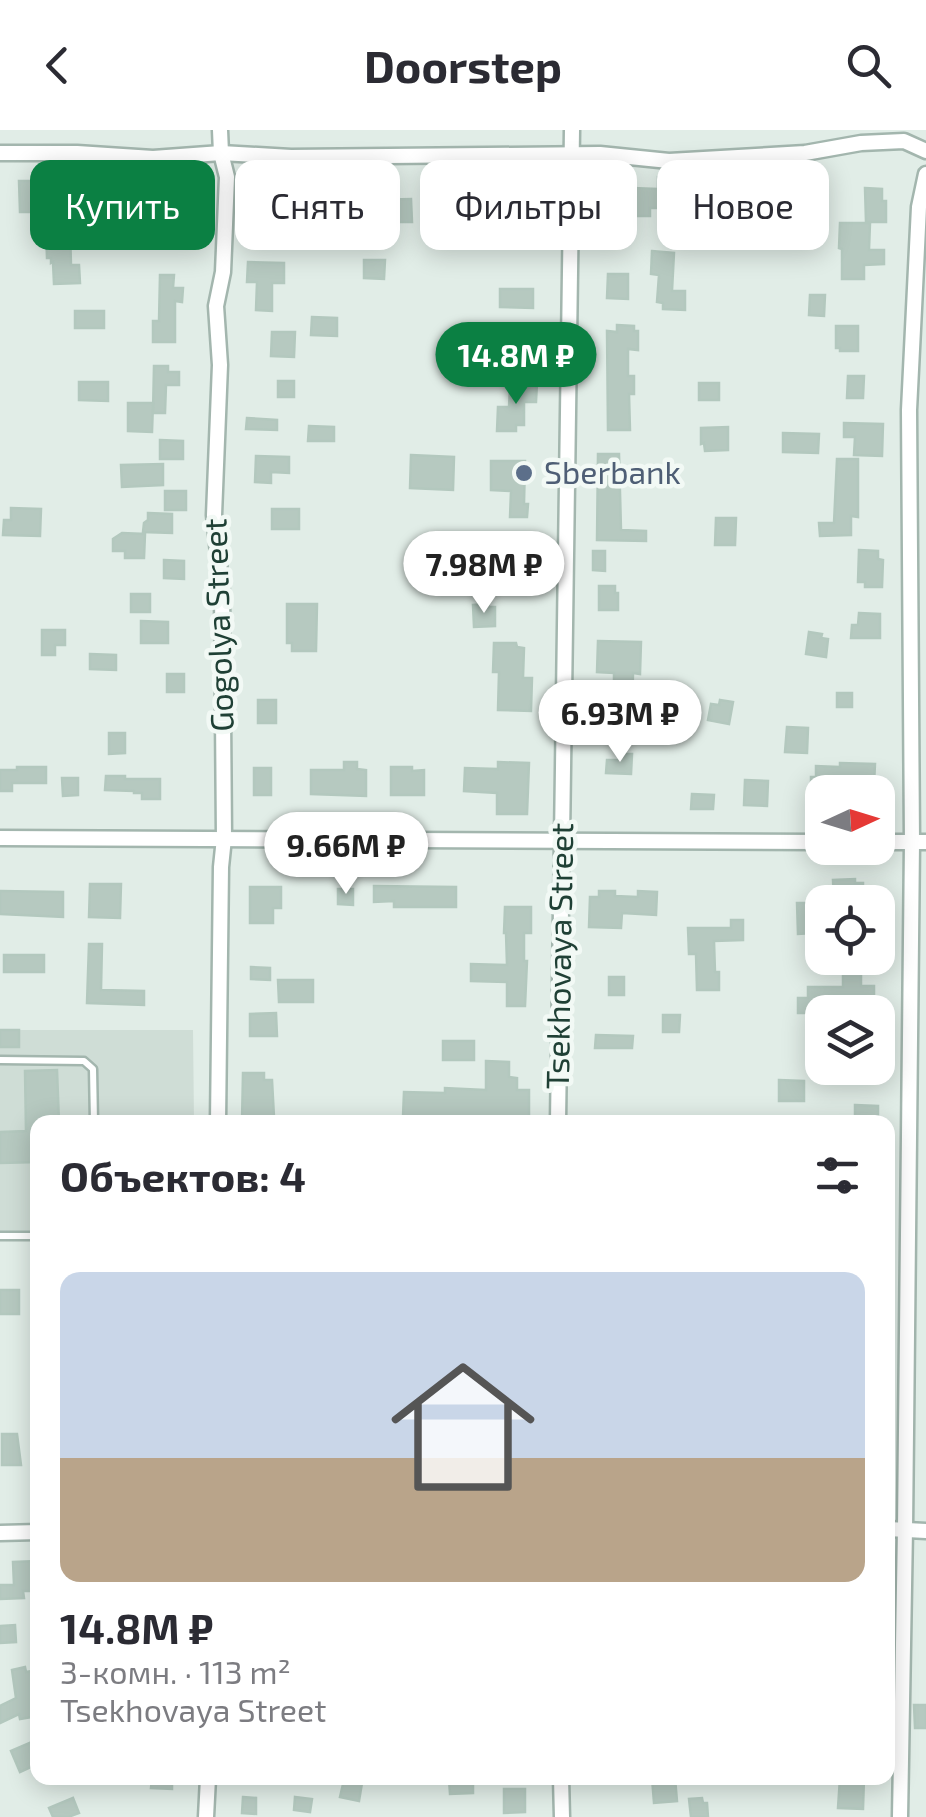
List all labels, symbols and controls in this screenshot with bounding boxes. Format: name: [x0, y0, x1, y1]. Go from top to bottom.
icon: back: [30, 38, 85, 93]
text: Doorstep: [364, 38, 562, 92]
icon: search: [841, 38, 896, 93]
chip: Купить: [30, 160, 215, 250]
chip: Снять: [235, 160, 400, 250]
chip: Фильтры: [420, 160, 637, 250]
chip: Новое: [657, 160, 829, 250]
pin: 14.8M ₽: [424, 322, 608, 407]
text: 14.8M ₽: [457, 335, 575, 373]
place label: Sberbank: [544, 452, 681, 490]
marker: Sberbank: [513, 462, 535, 484]
street label: Gogolya Street: [194, 518, 240, 732]
pin: 7.98M ₽: [392, 531, 576, 616]
text: 7.98M ₽: [425, 544, 543, 582]
pin: 6.93M ₽: [528, 680, 712, 765]
text: 6.93M ₽: [561, 693, 679, 731]
north arrow: [805, 775, 895, 865]
map controls: [805, 775, 895, 1085]
pin: 9.66M ₽: [254, 812, 438, 897]
street label: Tsekhovaya Street: [537, 822, 579, 1089]
text: 9.66M ₽: [286, 825, 406, 863]
button: locate: [805, 885, 895, 975]
button: layers: [805, 995, 895, 1085]
icon: filters: [810, 1148, 865, 1203]
text: Объектов: 4: [60, 1150, 306, 1200]
icon: home: [373, 1337, 553, 1517]
text: 14.8M ₽: [60, 1602, 214, 1652]
text: 3-комн. · 113 m²: [60, 1652, 291, 1690]
text: Tsekhovaya Street: [60, 1690, 326, 1728]

